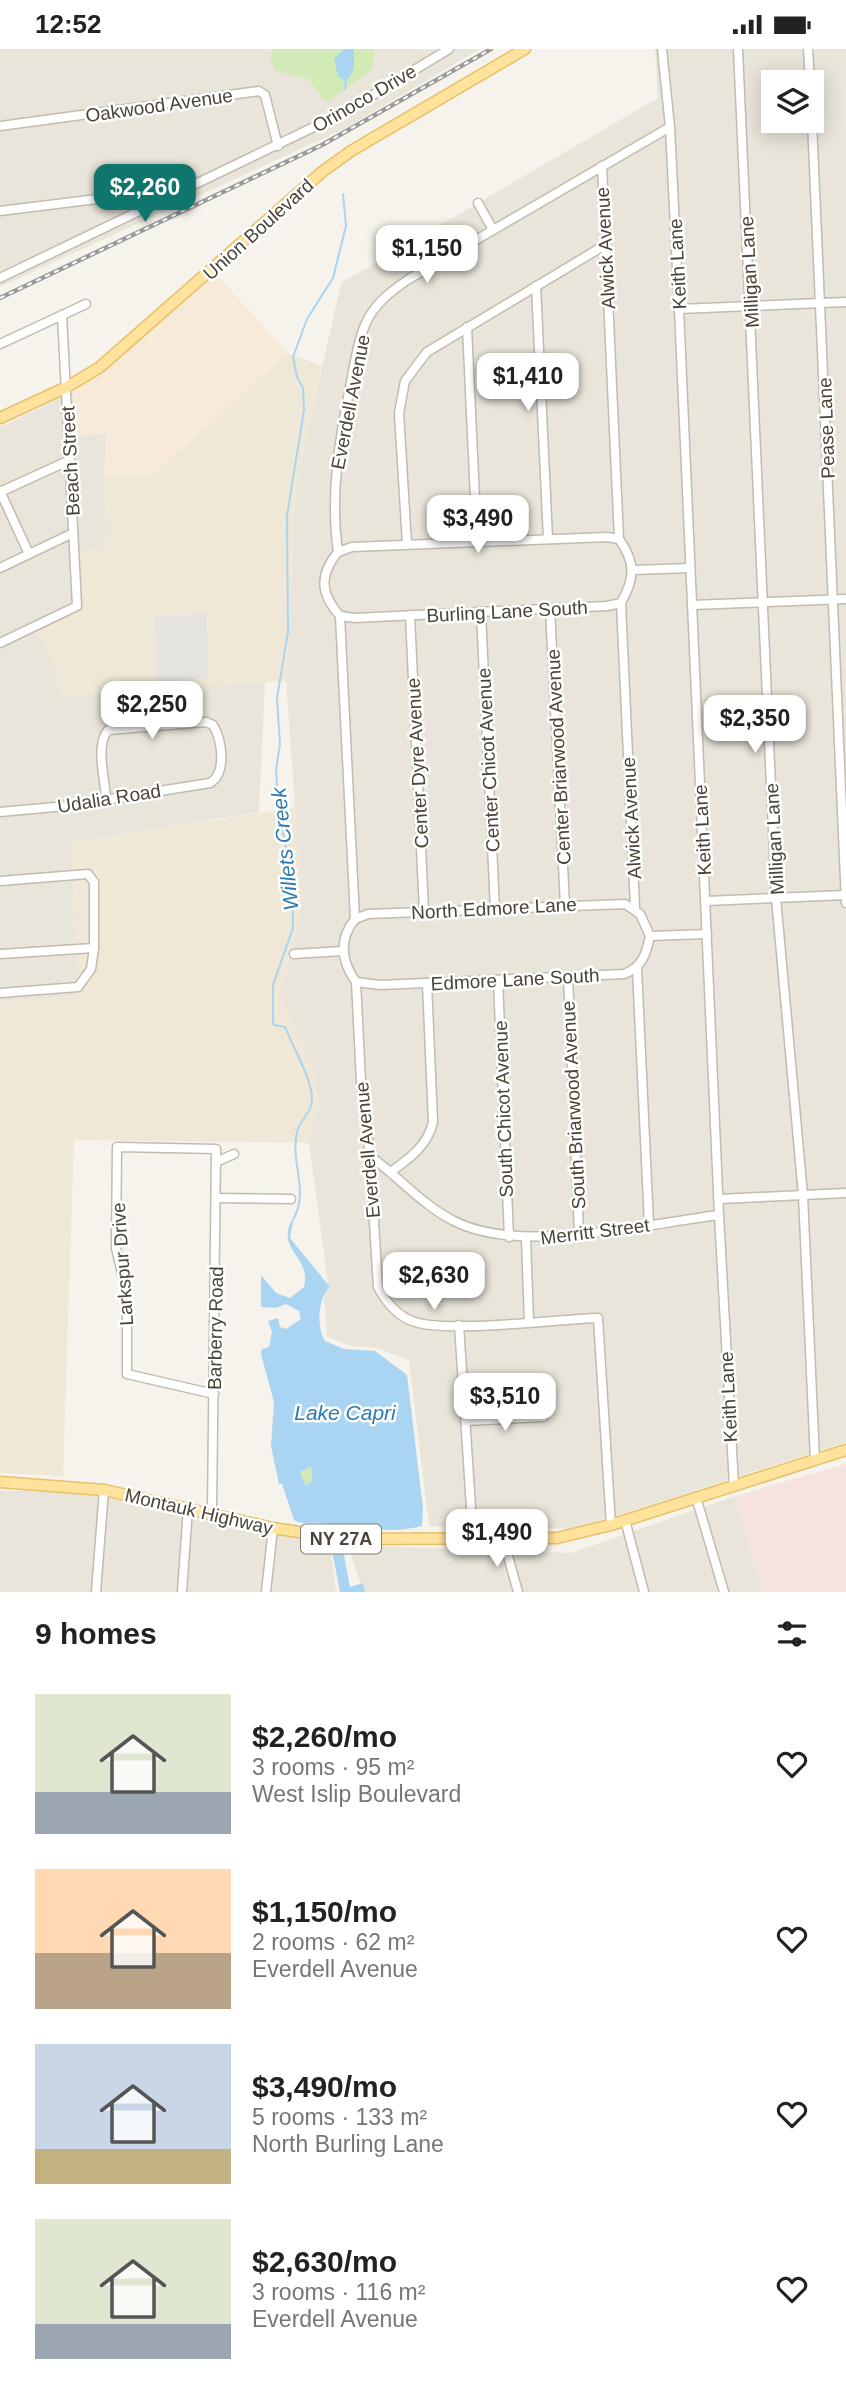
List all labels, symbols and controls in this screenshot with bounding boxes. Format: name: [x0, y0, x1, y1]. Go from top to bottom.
text: 12:52: [35, 9, 102, 39]
street label: Orinoco Drive: [309, 60, 420, 137]
map controls: [761, 70, 824, 133]
button: layers: [761, 70, 824, 133]
street label: Oakwood Avenue: [84, 85, 234, 126]
pin: $2,260: [88, 165, 202, 224]
text: $2,260: [110, 174, 180, 200]
street label: Union Boulevard: [199, 175, 318, 284]
street label: Alwick Avenue: [592, 186, 619, 310]
street label: Milligan Lane: [736, 216, 763, 328]
street label: Keith Lane: [665, 218, 690, 310]
pin: $1,150: [370, 225, 484, 285]
text: $1,150: [392, 235, 462, 261]
street label: Everdell Avenue: [327, 333, 374, 471]
pin: $1,410: [471, 353, 585, 413]
text: $1,410: [493, 363, 563, 389]
street label: Pease Lane: [814, 377, 839, 479]
street label: Beach Street: [57, 405, 84, 516]
pin: $3,490: [421, 496, 535, 555]
text: $3,490: [443, 505, 513, 531]
street label: Burling Lane South: [426, 597, 588, 626]
street label: Center Briarwood Avenue: [542, 648, 575, 865]
street label: Center Chicot Avenue: [473, 667, 504, 853]
street label: Center Dyre Avenue: [403, 677, 432, 849]
pin: $2,250: [95, 681, 209, 741]
text: $2,250: [117, 691, 187, 717]
pin: $2,350: [698, 695, 812, 755]
text: $2,350: [720, 705, 790, 731]
street label: Alwick Avenue: [618, 756, 645, 880]
street label: Udalia Road: [56, 780, 162, 817]
street label: Milligan Lane: [761, 783, 788, 895]
street label: Keith Lane: [690, 784, 715, 876]
water label: Willets Creek: [266, 785, 302, 912]
street label: North Edmore Lane: [411, 894, 577, 923]
street label: Edmore Lane South: [430, 965, 600, 994]
street label: South Briarwood Avenue: [558, 1000, 589, 1210]
street label: South Chicot Avenue: [490, 1020, 517, 1198]
street label: Everdell Avenue: [351, 1081, 384, 1219]
street label: Larkspur Drive: [108, 1202, 137, 1326]
street label: Merritt Street: [539, 1214, 652, 1249]
pin: $2,630: [377, 1253, 491, 1312]
text: $2,630: [399, 1262, 469, 1288]
street label: Barberry Road: [204, 1266, 227, 1390]
street label: Keith Lane: [716, 1351, 741, 1443]
pin: $3,510: [448, 1373, 562, 1433]
text: $3,510: [470, 1383, 540, 1409]
water label: Lake Capri: [294, 1401, 397, 1424]
street label: Montauk Highway: [123, 1484, 275, 1539]
pin: $1,490: [440, 1509, 554, 1569]
text: $1,490: [462, 1519, 532, 1545]
road number: NY 27A: [301, 1525, 381, 1553]
icon: filters: [773, 1615, 811, 1653]
text: 9 homes: [35, 1617, 157, 1650]
text: $2,260/mo: [252, 1720, 397, 1753]
icon: home: [91, 1722, 175, 1806]
icon: heart: [773, 1745, 811, 1783]
text: 3 rooms · 95 m²: [252, 1754, 414, 1780]
text: West Islip Boulevard: [252, 1781, 461, 1807]
text: $1,150/mo: [252, 1895, 397, 1928]
icon: home: [91, 1897, 175, 1981]
icon: heart: [773, 1920, 811, 1958]
text: 2 rooms · 62 m²: [252, 1929, 414, 1955]
text: Everdell Avenue: [252, 1956, 418, 1982]
text: $3,490/mo: [252, 2070, 397, 2103]
icon: home: [91, 2072, 175, 2156]
icon: heart: [773, 2095, 811, 2133]
text: 5 rooms · 133 m²: [252, 2104, 427, 2130]
text: North Burling Lane: [252, 2131, 444, 2157]
text: $2,630/mo: [252, 2245, 397, 2278]
icon: home: [91, 2247, 175, 2331]
icon: heart: [773, 2270, 811, 2308]
text: 3 rooms · 116 m²: [252, 2279, 425, 2305]
text: Everdell Avenue: [252, 2306, 418, 2332]

